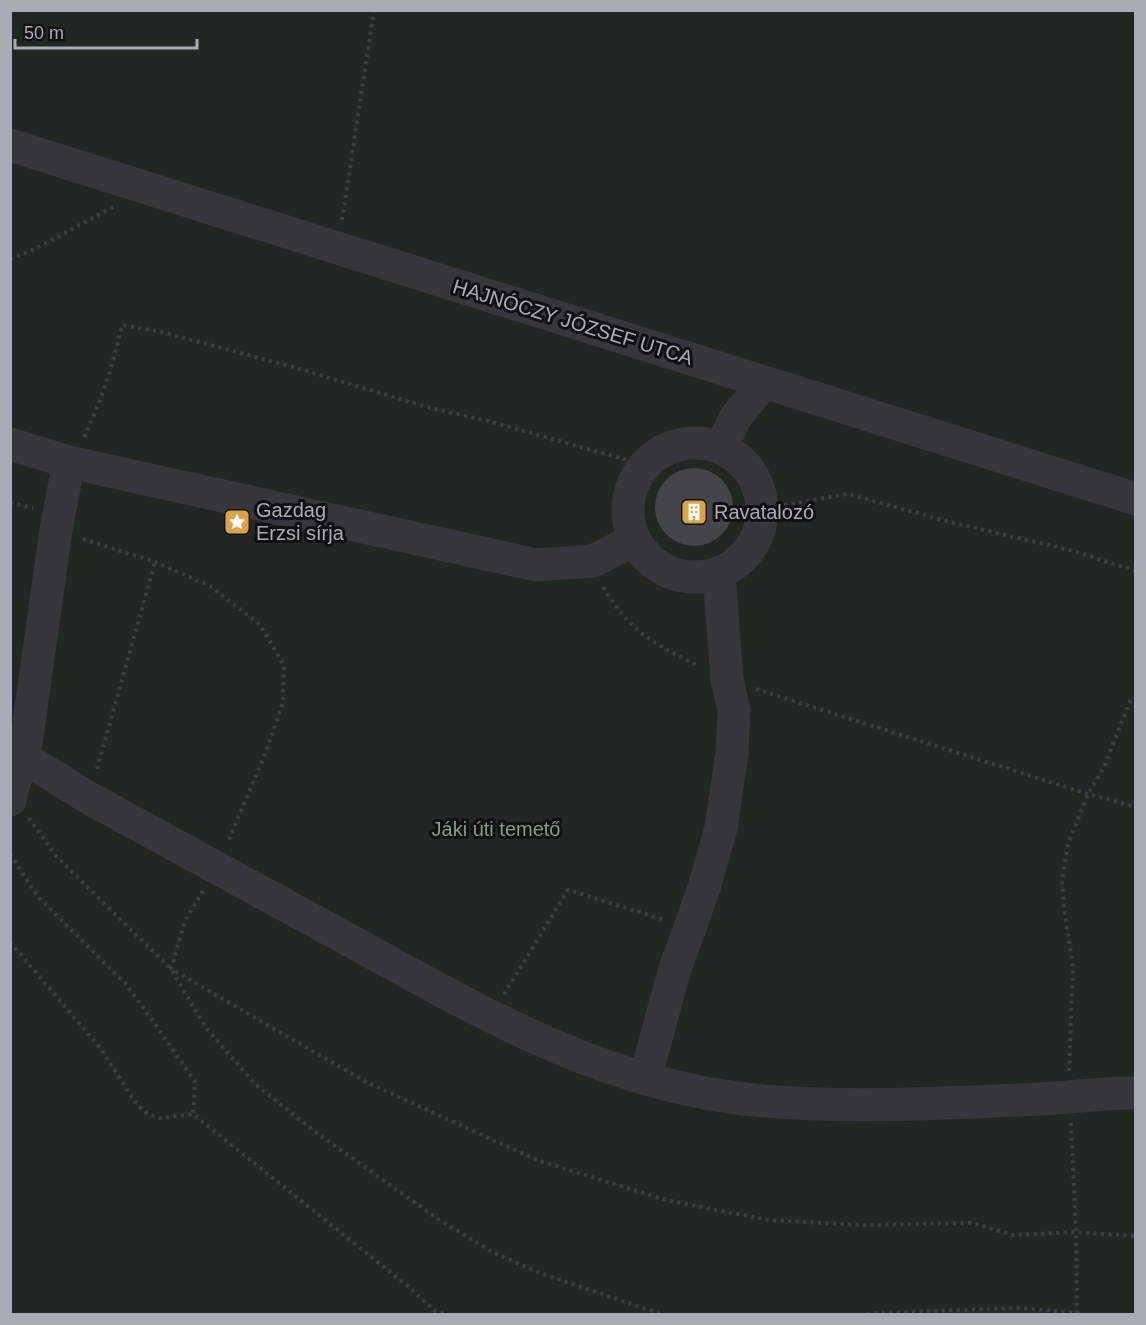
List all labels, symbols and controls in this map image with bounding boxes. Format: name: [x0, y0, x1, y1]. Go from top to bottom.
scale bar: [15, 12, 196, 50]
text: 50 m: [24, 23, 64, 43]
street label: HAJNÓCZY JÓZSEF UTCA: [450, 275, 696, 369]
building icon: Ravatalozó: [679, 497, 709, 527]
place label: Gazdag Erzsi sírja: [256, 499, 345, 544]
place label: Ravatalozó: [714, 501, 814, 523]
place icon: Gazdag Erzsi sírja: [222, 507, 252, 537]
park label: Jáki úti temető: [432, 818, 560, 840]

